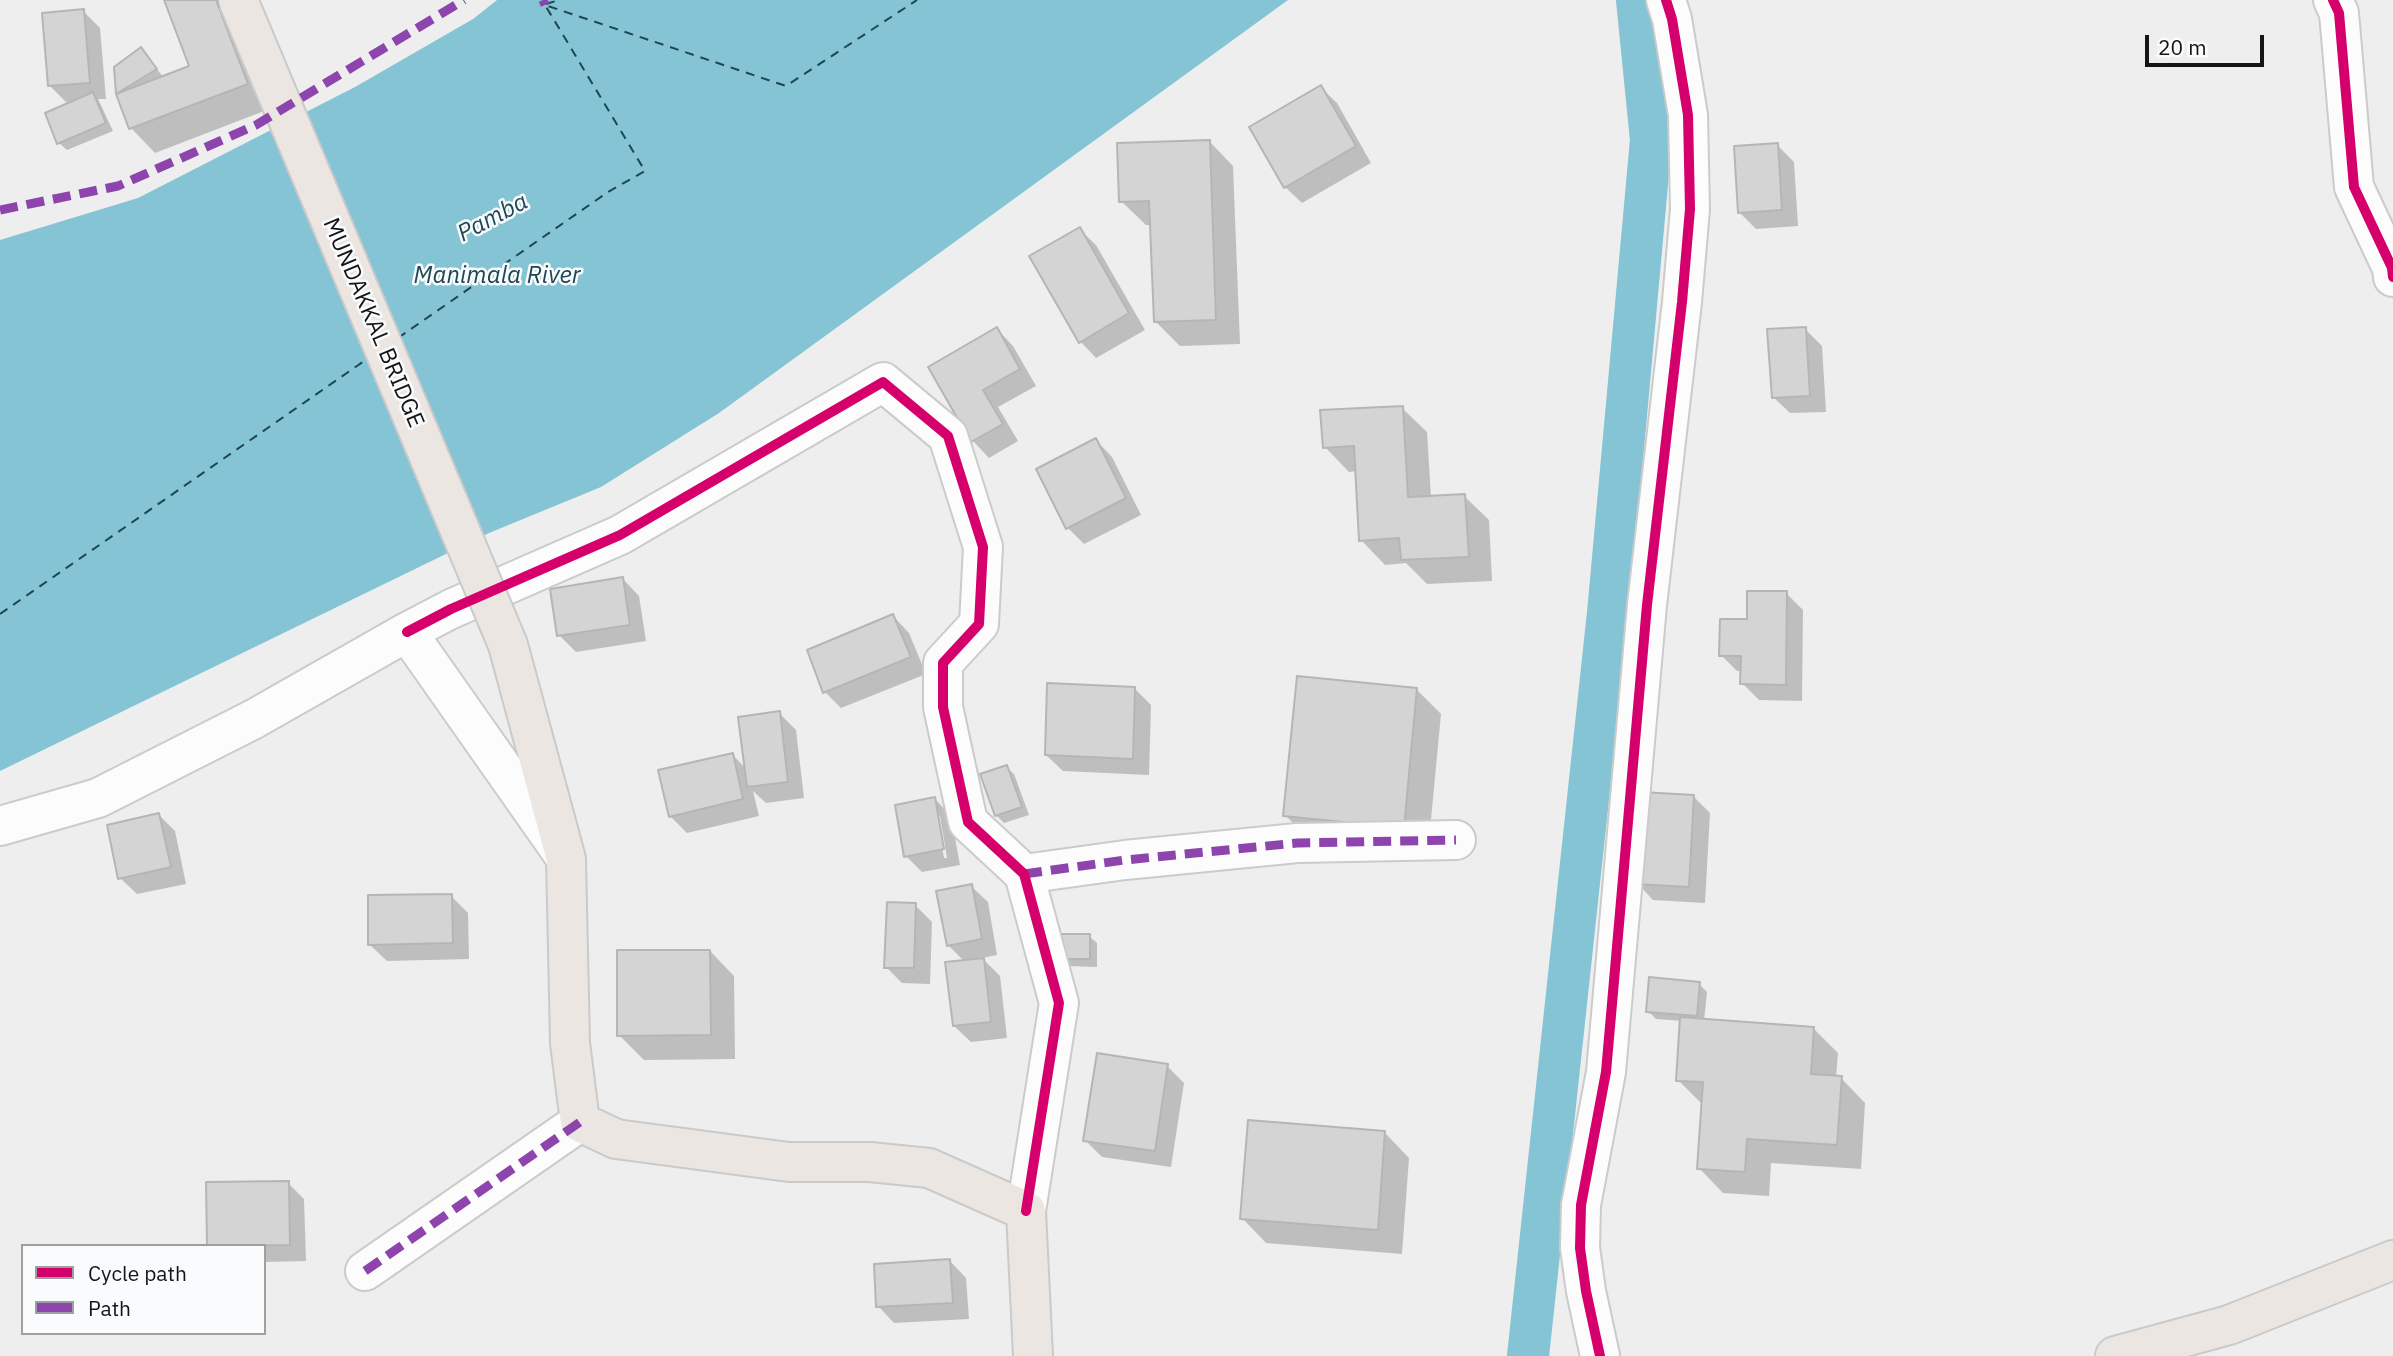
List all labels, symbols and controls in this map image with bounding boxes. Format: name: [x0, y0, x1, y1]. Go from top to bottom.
scale bar: [2148, 21, 2267, 65]
text: 20 m: [2158, 33, 2207, 61]
water label: Pamba: [453, 187, 533, 249]
street label: MUNDAKKAL BRIDGE: [316, 214, 430, 432]
water label: Manimala River: [414, 262, 580, 290]
legend: [21, 1244, 266, 1335]
text: Cycle path: [88, 1259, 187, 1287]
text: Path: [88, 1294, 131, 1322]

